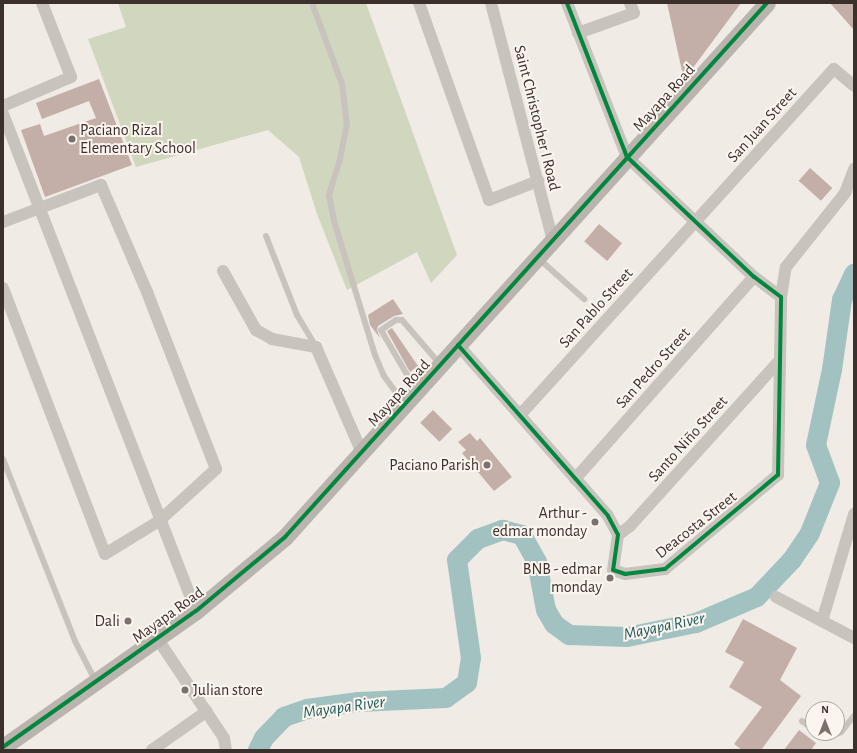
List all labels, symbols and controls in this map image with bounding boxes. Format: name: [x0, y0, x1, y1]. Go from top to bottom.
street label: Saint Christopher I Road: [510, 43, 564, 193]
street label: Mayapa Road: [629, 61, 699, 135]
street label: San Juan Street: [723, 84, 801, 166]
place label: Paciano Rizal Elementary School: [80, 120, 196, 158]
marker: Paciano Rizal Elementary School: [67, 134, 77, 144]
street label: San Pablo Street: [555, 264, 637, 352]
street label: San Pedro Street: [612, 324, 694, 412]
street label: Mayapa Road: [364, 356, 434, 430]
street label: Santo Niño Street: [644, 392, 732, 486]
place label: Paciano Parish: [389, 455, 479, 475]
marker: Paciano Parish: [482, 460, 492, 470]
street label: Deacosta Street: [652, 487, 740, 563]
place label: Arthur - edmar monday: [492, 503, 587, 541]
marker: Arthur - edmar monday: [590, 517, 600, 527]
place label: BNB - edmar monday: [523, 559, 602, 597]
marker: BNB - edmar monday: [605, 573, 615, 583]
street label: Mayapa Road: [129, 583, 207, 647]
water label: Mayapa River: [622, 607, 706, 645]
place label: Dali: [94, 611, 120, 631]
marker: Dali: [123, 616, 133, 626]
place label: Julian store: [193, 680, 263, 700]
marker: Julian store: [180, 685, 190, 695]
water label: Mayapa River: [302, 691, 386, 723]
north arrow: [805, 701, 845, 741]
text: N: [821, 704, 829, 715]

